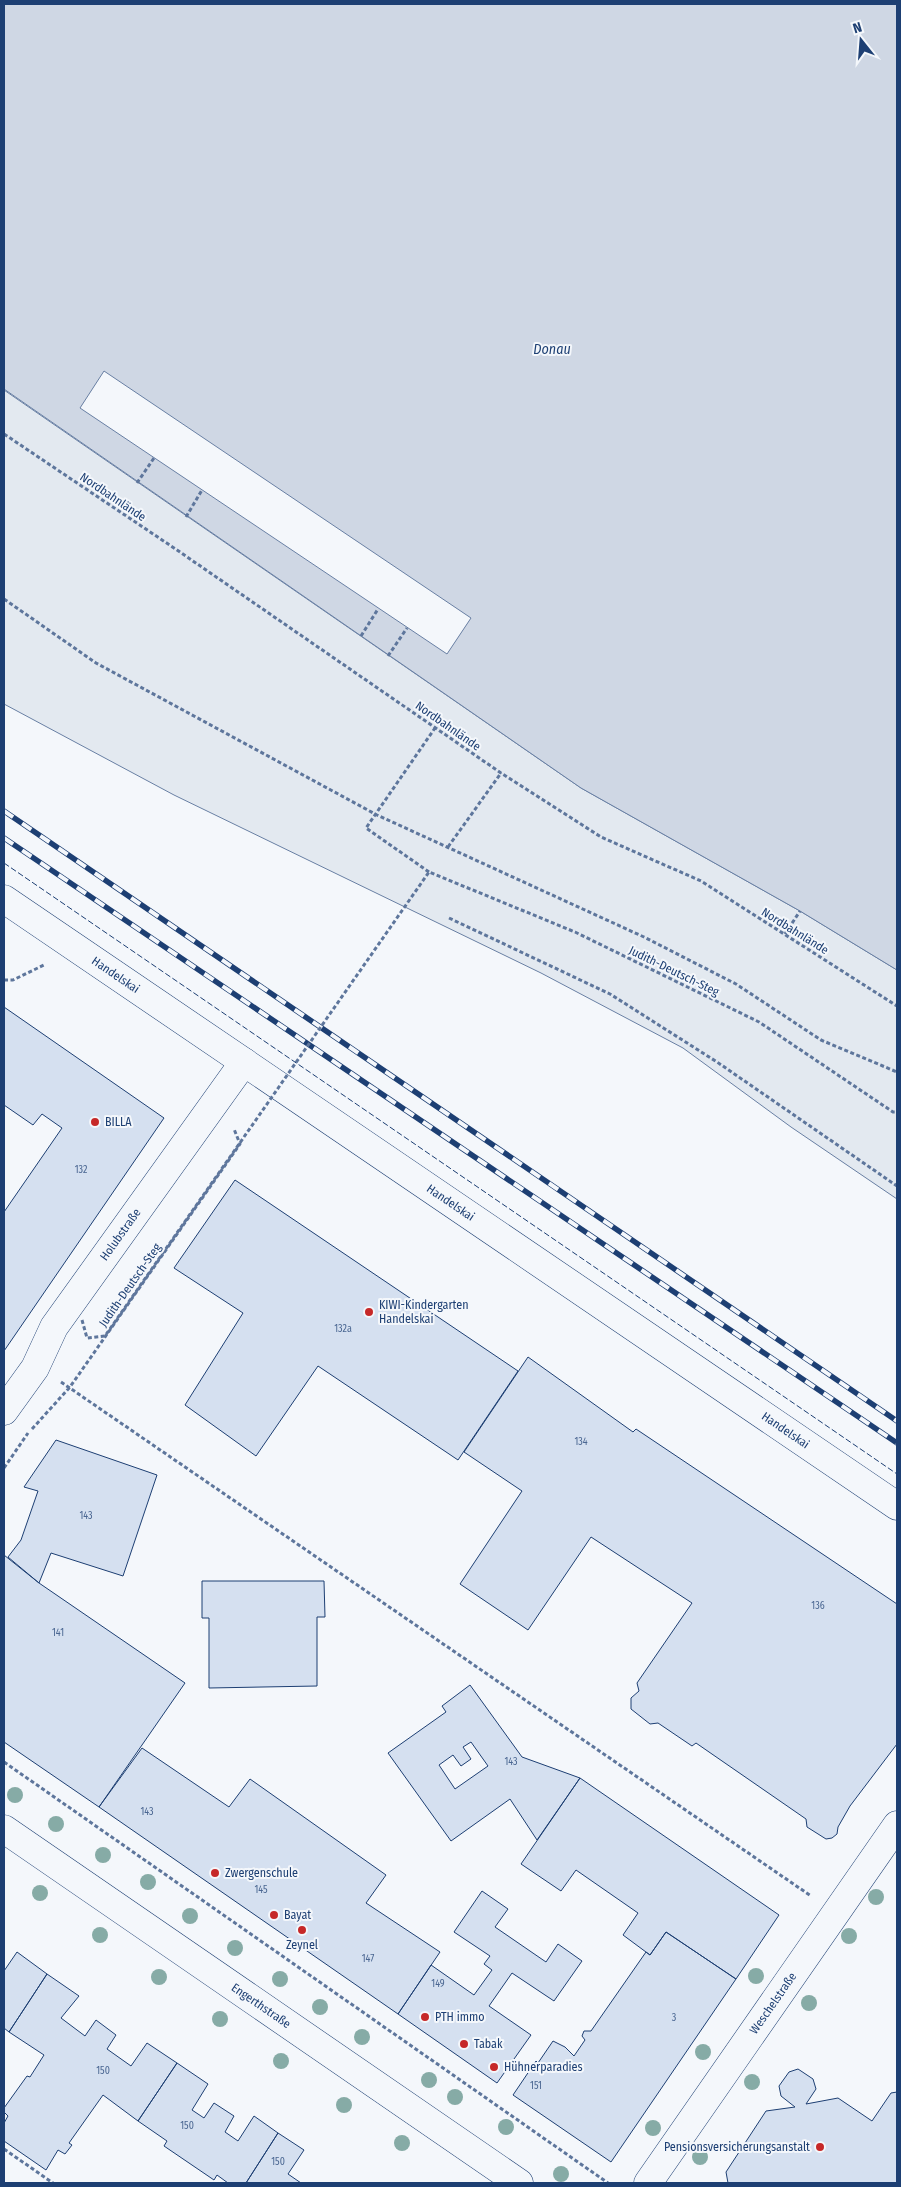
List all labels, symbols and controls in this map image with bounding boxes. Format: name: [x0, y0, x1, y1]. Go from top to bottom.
north arrow: [836, 15, 886, 65]
text: N: [851, 19, 864, 37]
water label: Donau: [533, 341, 571, 358]
street label: Nordbahnlände: [77, 470, 149, 524]
street label: Nordbahnlände: [413, 698, 483, 754]
street label: Nordbahnlände: [759, 905, 831, 957]
street label: Judith-Deutsch-Steg: [627, 943, 722, 999]
street label: Handelskai: [89, 954, 142, 996]
place label: BILLA: [105, 1115, 132, 1129]
marker: BILLA: [89, 1116, 101, 1128]
house number: 132: [75, 1164, 88, 1176]
street label: Handelskai: [424, 1181, 477, 1224]
street label: Holubstraße: [97, 1206, 144, 1263]
street label: Judith-Deutsch-Steg: [96, 1240, 164, 1329]
place label: KIWI-Kindergarten Handelskai: [379, 1298, 469, 1326]
marker: KIWI-Kindergarten Handelskai: [363, 1306, 375, 1318]
house number: 132a: [334, 1323, 352, 1335]
street label: Handelskai: [759, 1409, 812, 1451]
house number: 134: [574, 1436, 588, 1448]
house number: 143: [79, 1510, 93, 1522]
house number: 136: [811, 1600, 825, 1612]
house number: 141: [52, 1627, 64, 1639]
house number: 143: [504, 1756, 518, 1768]
house number: 143: [140, 1806, 154, 1818]
place label: Zwergenschule: [225, 1866, 298, 1880]
marker: Zwergenschule: [209, 1867, 221, 1879]
house number: 145: [254, 1884, 268, 1896]
place label: Bayat: [284, 1908, 311, 1922]
marker: Bayat: [268, 1909, 280, 1921]
marker: Zeynel: [296, 1924, 308, 1936]
place label: Zeynel: [286, 1938, 318, 1952]
house number: 147: [362, 1953, 374, 1965]
street label: Weschelstraße: [747, 1970, 799, 2037]
house number: 149: [431, 1978, 445, 1990]
street label: Engerthstraße: [229, 1980, 293, 2031]
place label: PTH immo: [435, 2010, 484, 2024]
marker: PTH immo: [419, 2011, 431, 2023]
house number: 3: [672, 2012, 677, 2024]
place label: Tabak: [474, 2037, 503, 2051]
marker: Tabak: [458, 2038, 470, 2050]
place label: Hühnerparadies: [504, 2060, 583, 2074]
marker: Hühnerparadies: [488, 2061, 500, 2073]
house number: 150: [96, 2065, 110, 2077]
house number: 151: [530, 2080, 542, 2092]
house number: 150: [180, 2120, 194, 2132]
place label: Pensionsversicherungsanstalt: [664, 2140, 810, 2154]
marker: Pensionsversicherungsanstalt: [814, 2141, 826, 2153]
house number: 150: [271, 2156, 285, 2168]

